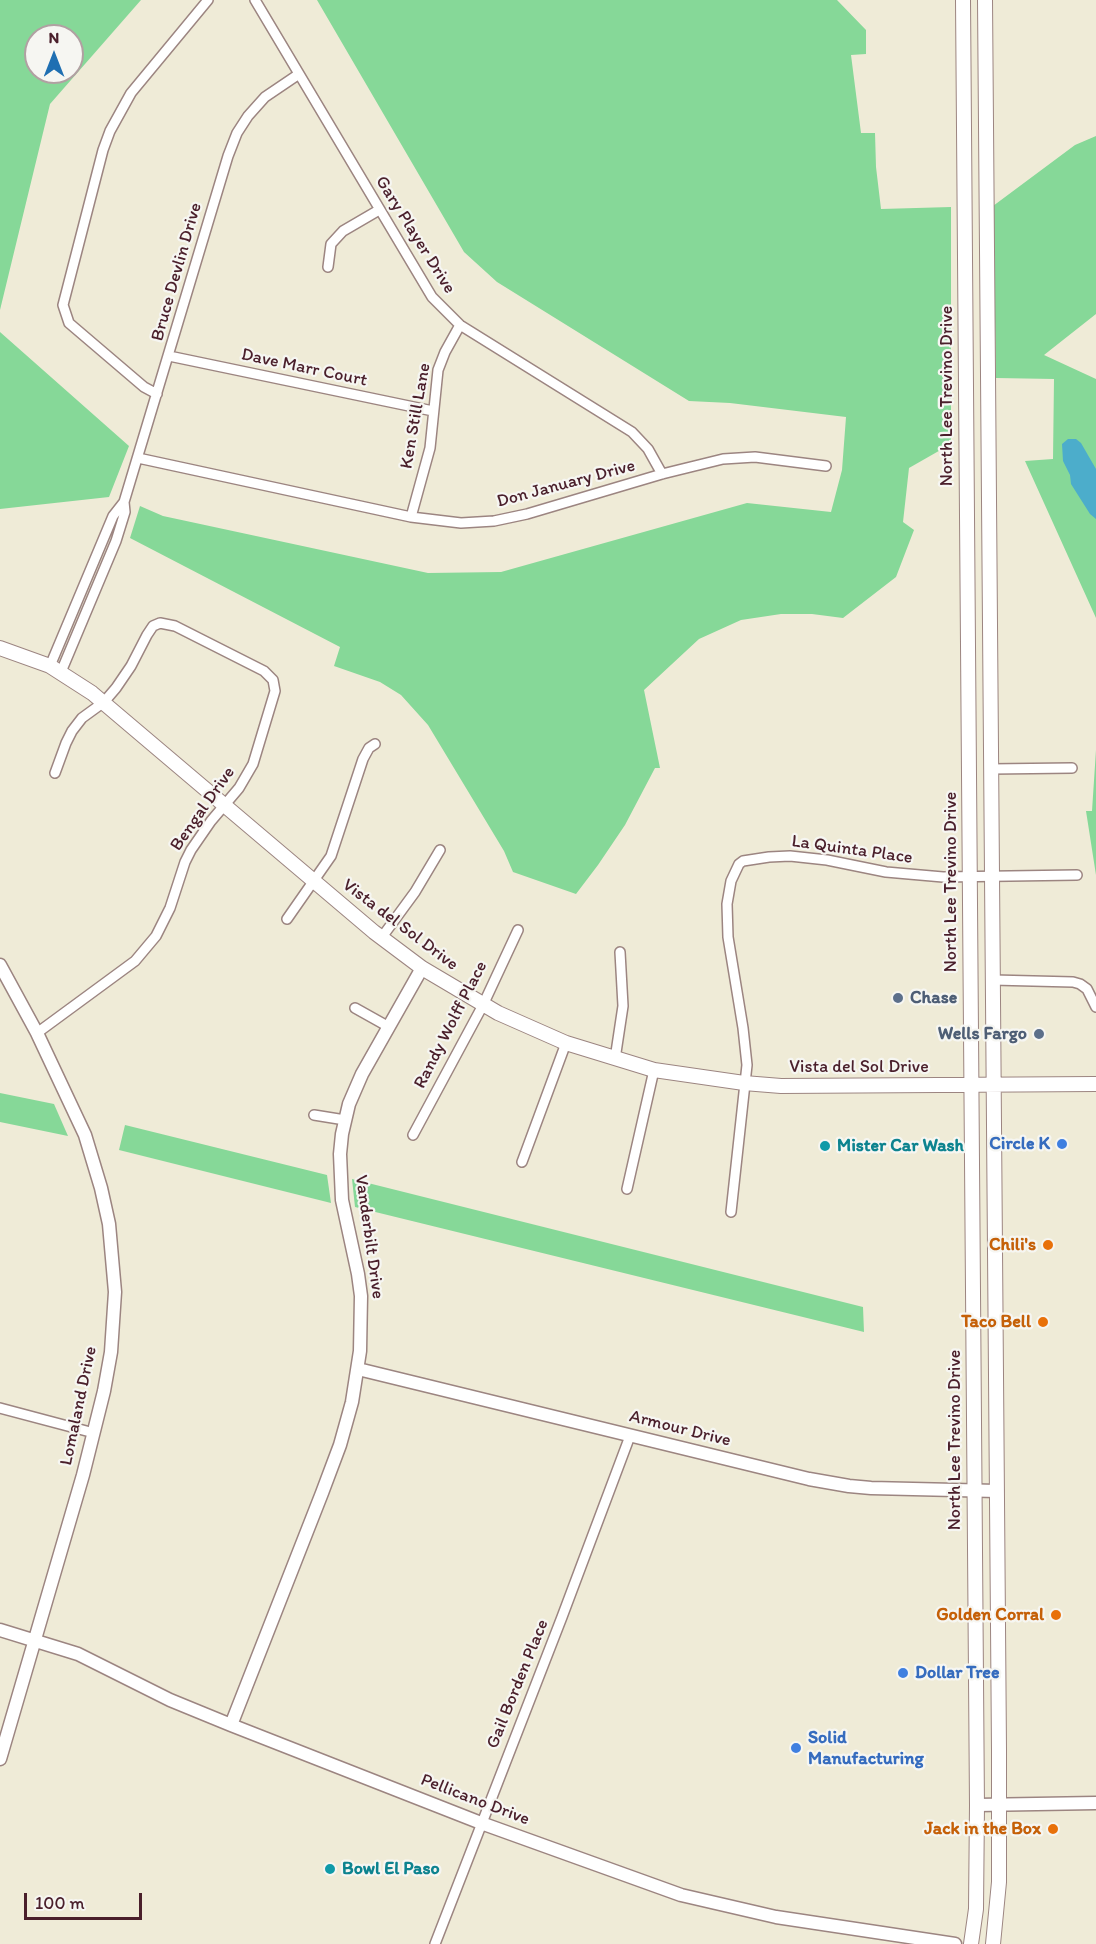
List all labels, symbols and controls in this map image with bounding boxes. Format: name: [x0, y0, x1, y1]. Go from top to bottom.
north arrow: [24, 24, 84, 84]
text: N: [49, 28, 59, 47]
street label: Gary Player Drive: [370, 172, 460, 298]
street label: Bruce Devlin Drive: [147, 200, 207, 344]
street label: North Lee Trevino Drive: [936, 306, 958, 486]
street label: Dave Marr Court: [239, 344, 369, 392]
street label: Ken Still Lane: [396, 361, 436, 471]
street label: Don January Drive: [494, 455, 638, 513]
street label: Bengal Drive: [166, 763, 240, 855]
street label: North Lee Trevino Drive: [940, 792, 962, 972]
street label: La Quinta Place: [790, 831, 914, 869]
street label: Vista del Sol Drive: [338, 874, 462, 976]
street label: Randy Wolff Place: [410, 958, 492, 1092]
place label: Chase: [910, 987, 957, 1009]
marker: Chase: [891, 991, 905, 1005]
place label: Wells Fargo: [938, 1023, 1027, 1045]
marker: Wells Fargo: [1032, 1027, 1046, 1041]
street label: Vista del Sol Drive: [789, 1056, 929, 1078]
place label: Circle K: [989, 1133, 1050, 1155]
place label: Mister Car Wash: [837, 1135, 964, 1157]
marker: Circle K: [1055, 1137, 1069, 1151]
marker: Mister Car Wash: [818, 1139, 832, 1153]
street label: Vanderbilt Drive: [350, 1174, 388, 1300]
place label: Chili's: [989, 1234, 1036, 1256]
marker: Chili's: [1041, 1238, 1055, 1252]
place label: Taco Bell: [961, 1311, 1031, 1333]
marker: Taco Bell: [1036, 1315, 1050, 1329]
street label: Lomaland Drive: [56, 1344, 102, 1468]
street label: North Lee Trevino Drive: [944, 1350, 966, 1530]
street label: Armour Drive: [627, 1406, 733, 1452]
place label: Golden Corral: [936, 1604, 1044, 1626]
marker: Golden Corral: [1049, 1608, 1063, 1622]
street label: Gail Borden Place: [482, 1616, 554, 1752]
place label: Dollar Tree: [915, 1662, 999, 1684]
marker: Dollar Tree: [896, 1666, 910, 1680]
place label: Solid Manufacturing: [808, 1727, 924, 1770]
marker: Solid Manufacturing: [789, 1741, 803, 1755]
street label: Pellicano Drive: [418, 1769, 532, 1831]
place label: Jack in the Box: [924, 1818, 1041, 1840]
marker: Jack in the Box: [1046, 1822, 1060, 1836]
place label: Bowl El Paso: [342, 1858, 440, 1880]
marker: Bowl El Paso: [323, 1862, 337, 1876]
scale bar: [27, 1881, 146, 1919]
text: 100 m: [35, 1892, 85, 1914]

